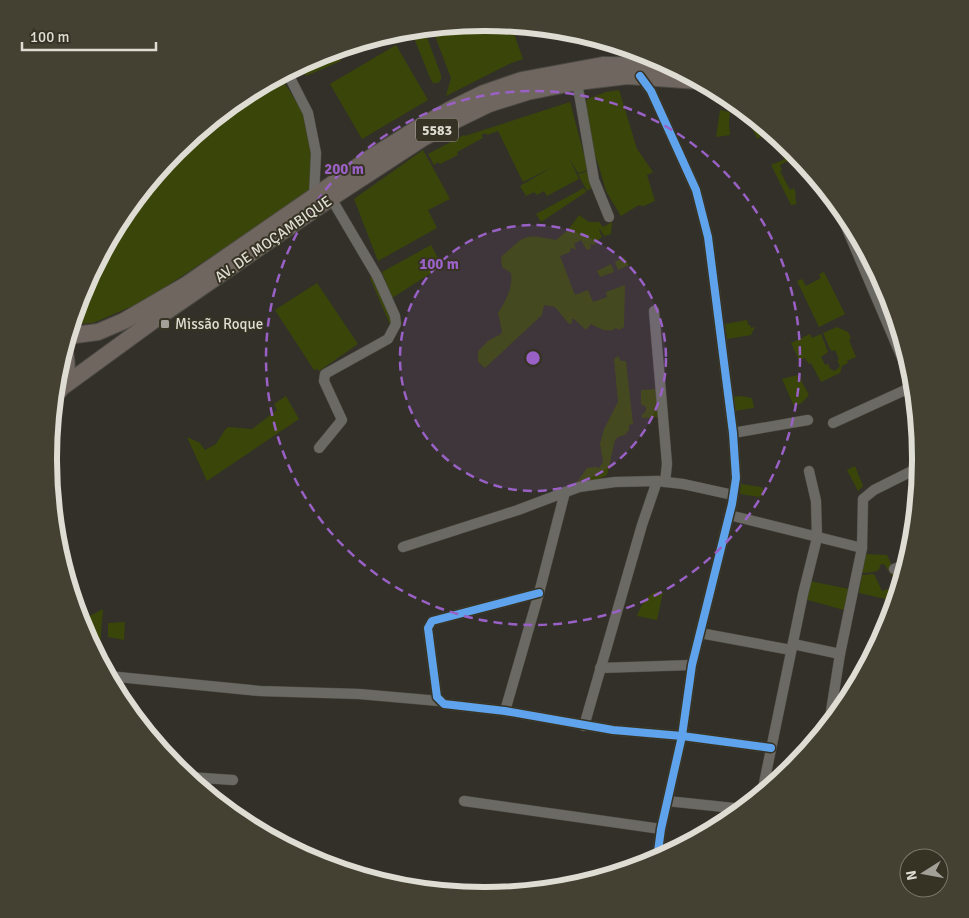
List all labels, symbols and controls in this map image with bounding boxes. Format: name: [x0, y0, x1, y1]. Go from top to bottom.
scale bar: [22, 20, 156, 52]
text: 100 m: [30, 28, 70, 46]
road number: 5583: [416, 118, 458, 142]
text: 200 m: [324, 160, 364, 178]
street label: AV. DE MOÇAMBIQUE: [211, 192, 335, 286]
text: 100 m: [419, 255, 459, 273]
place label: Missão Roque: [175, 315, 263, 333]
marker: Missão Roque: [159, 318, 171, 330]
centre of rings: [524, 349, 542, 367]
north arrow: [899, 848, 949, 898]
text: N: [902, 869, 921, 882]

